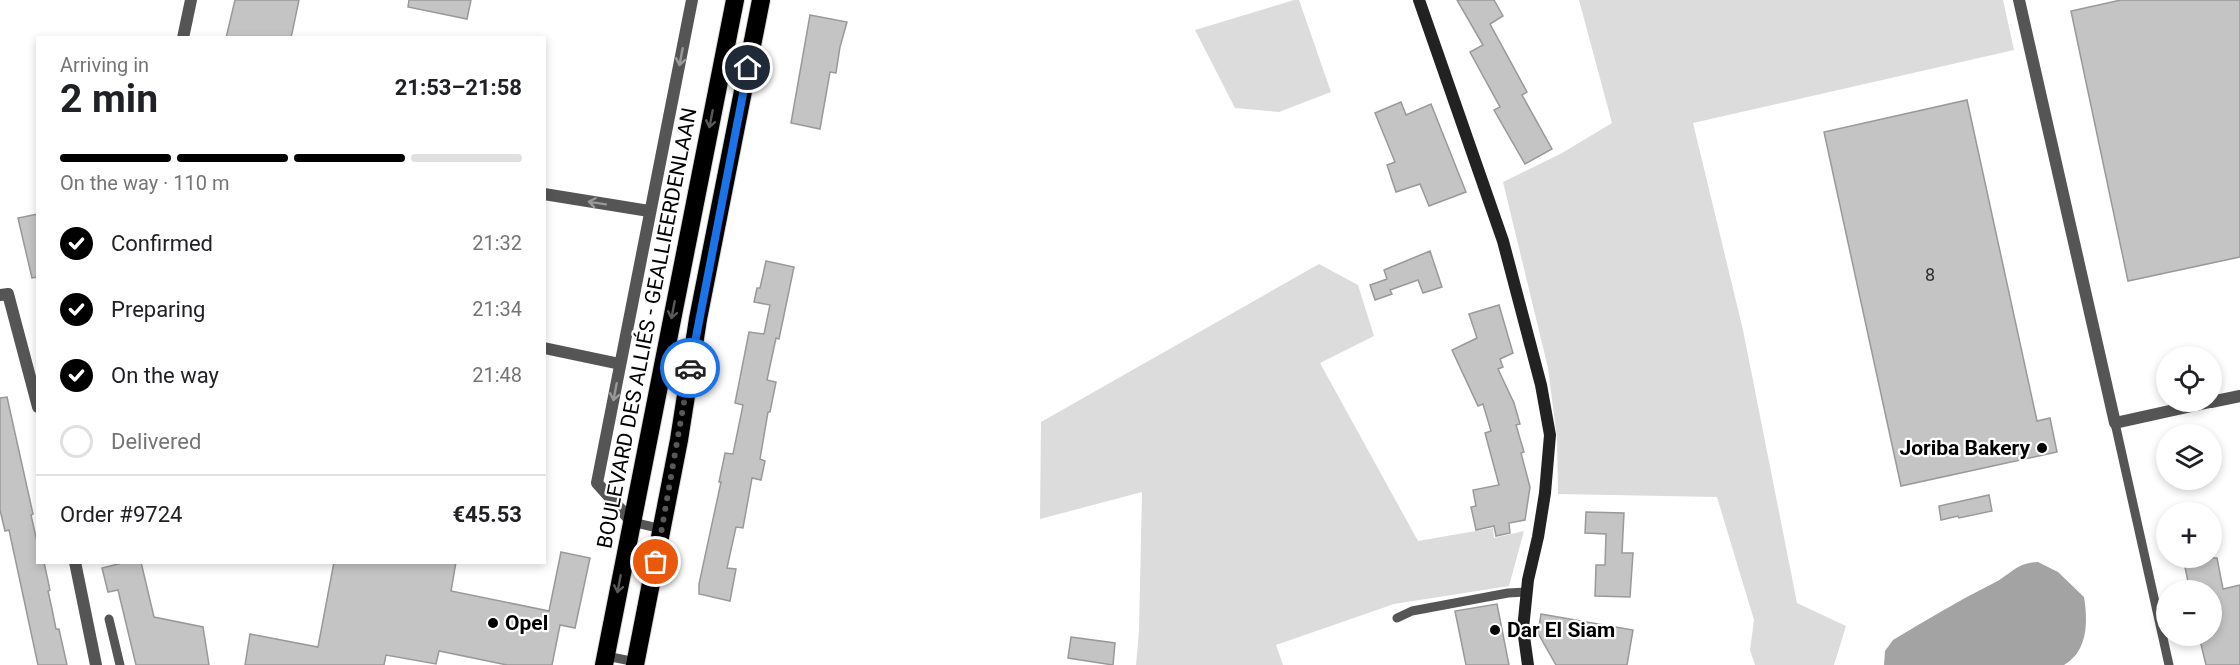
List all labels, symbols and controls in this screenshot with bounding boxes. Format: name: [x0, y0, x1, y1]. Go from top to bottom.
pin: [722, 42, 773, 93]
one-way arrow: [674, 48, 686, 67]
icon: home: [731, 51, 764, 84]
text: Arriving in: [60, 53, 149, 77]
text: 21:53–21:58: [395, 75, 522, 100]
text: 2 min: [60, 76, 158, 122]
street label: BOULEVARD DES ALLIÉS - GEALLIEERDENLAAN: [592, 106, 702, 550]
one-way arrow: [705, 109, 716, 128]
text: On the way · 110 m: [60, 171, 229, 195]
one-way arrow: [588, 197, 607, 208]
icon: check: [60, 227, 93, 260]
text: Confirmed: [111, 231, 213, 256]
text: 21:32: [472, 231, 522, 255]
house number: 8: [1925, 264, 1935, 285]
icon: check: [60, 293, 93, 326]
text: Preparing: [111, 297, 205, 322]
text: 21:34: [472, 297, 522, 321]
one-way arrow: [667, 300, 678, 320]
courier: [660, 338, 720, 398]
map controls: [2156, 346, 2222, 646]
button: locate: [2156, 346, 2222, 412]
icon: car: [674, 352, 707, 385]
icon: check: [60, 359, 93, 392]
text: On the way: [111, 363, 219, 388]
text: 21:48: [472, 363, 522, 387]
one-way arrow: [609, 382, 620, 402]
button: layers: [2156, 424, 2222, 490]
text: Delivered: [111, 429, 201, 454]
place label: Joriba Bakery: [1899, 436, 2030, 460]
marker: Joriba Bakery: [2035, 441, 2049, 455]
text: Order #9724: [60, 502, 182, 527]
text: €45.53: [453, 502, 522, 527]
button: +: [2156, 502, 2222, 568]
pin: [630, 536, 681, 587]
icon: bag: [639, 545, 672, 578]
one-way arrow: [614, 574, 625, 594]
button: −: [2156, 580, 2222, 646]
place label: Opel: [505, 611, 548, 635]
marker: Opel: [486, 616, 500, 630]
place label: Dar El Siam: [1507, 618, 1615, 642]
marker: Dar El Siam: [1488, 623, 1502, 637]

